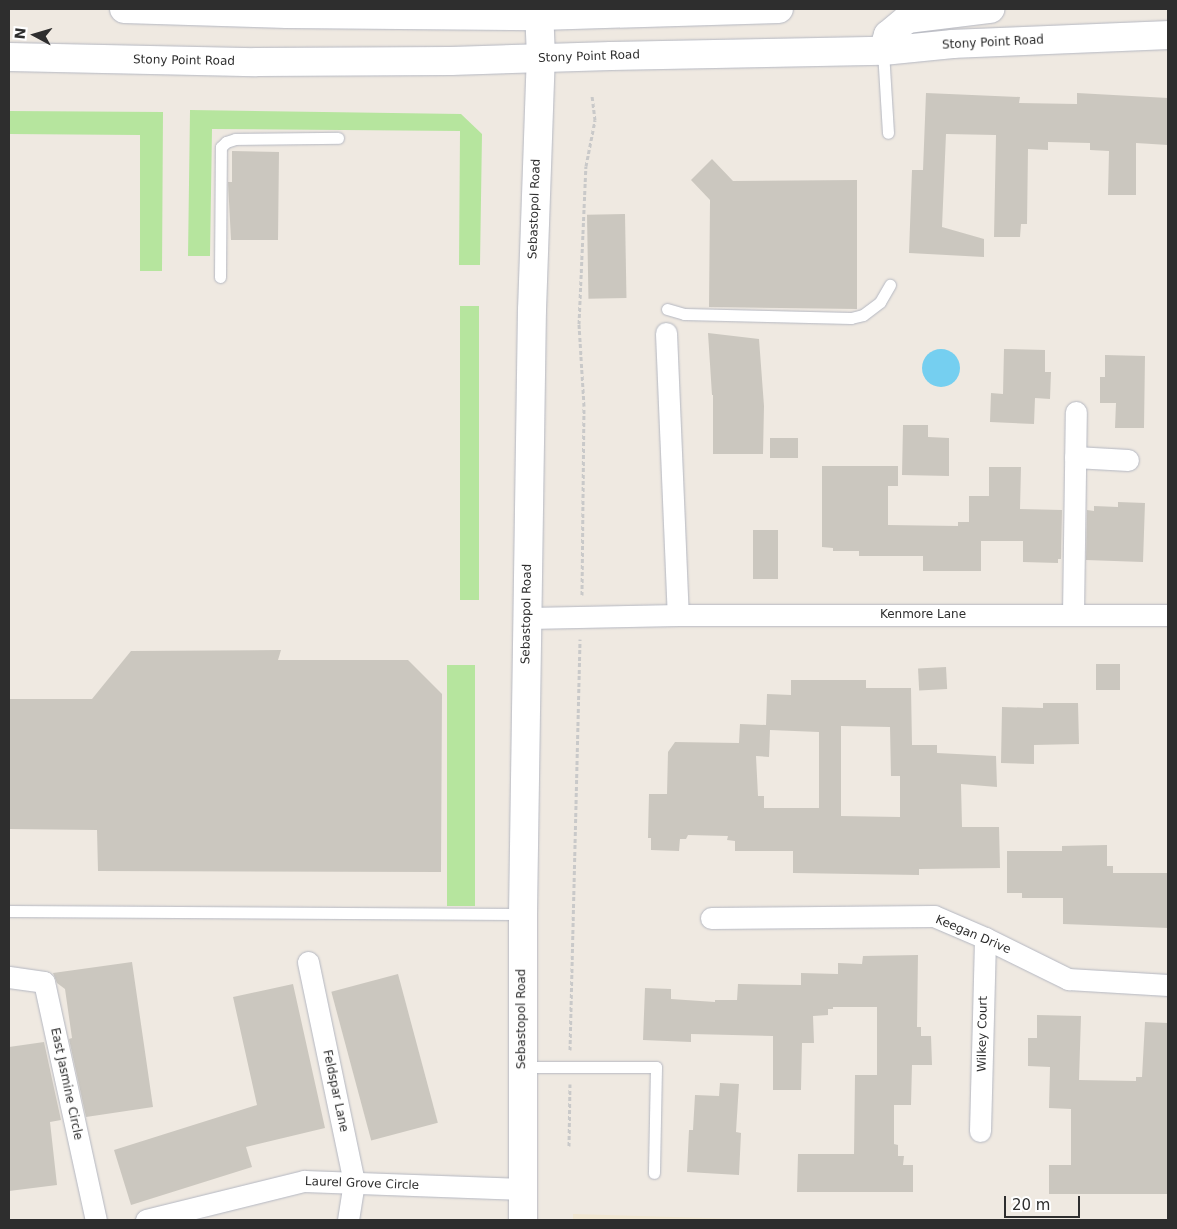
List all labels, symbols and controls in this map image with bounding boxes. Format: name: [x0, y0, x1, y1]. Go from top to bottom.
north arrow: [10, 10, 60, 60]
text: N: [12, 27, 29, 40]
street label: Stony Point Road: [942, 33, 1044, 53]
street label: Stony Point Road: [538, 48, 640, 66]
street label: Stony Point Road: [133, 53, 235, 69]
street label: Sebastopol Road: [526, 159, 544, 259]
street label: Sebastopol Road: [519, 564, 535, 664]
street label: Kenmore Lane: [880, 608, 966, 622]
street label: Keegan Drive: [933, 913, 1013, 957]
street label: Sebastopol Road: [515, 969, 529, 1069]
street label: Wilkey Court: [975, 996, 991, 1072]
street label: East Jasmine Circle: [47, 1027, 85, 1141]
street label: Feldspar Lane: [319, 1049, 351, 1133]
street label: Laurel Grove Circle: [305, 1175, 419, 1193]
scale bar: [1007, 1186, 1083, 1218]
text: 20 m: [1012, 1196, 1050, 1214]

